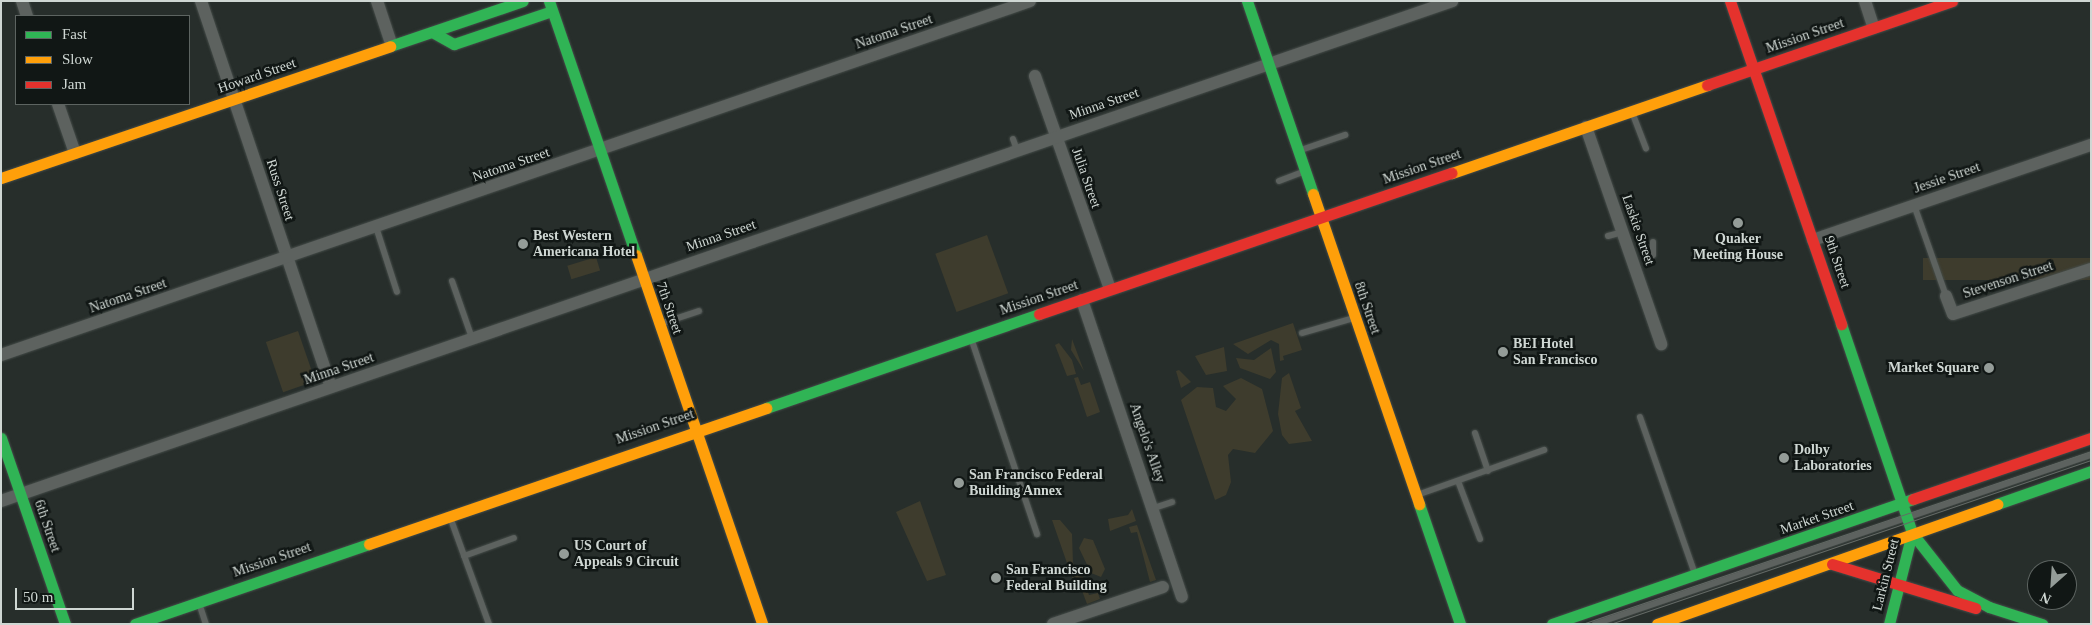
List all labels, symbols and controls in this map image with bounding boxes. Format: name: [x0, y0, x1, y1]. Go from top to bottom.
street label: Natoma Street: [853, 11, 935, 53]
legend: [15, 15, 190, 105]
street label: Mission Street: [1764, 15, 1846, 57]
text: Fast: [62, 26, 87, 42]
text: Slow: [62, 51, 93, 67]
street label: Howard Street: [216, 55, 298, 97]
text: Jam: [62, 76, 86, 92]
street label: Minna Street: [1067, 84, 1141, 124]
street label: Natoma Street: [470, 144, 552, 186]
street label: Julia Street: [1068, 146, 1104, 210]
street label: Mission Street: [1381, 146, 1463, 188]
street label: Russ Street: [262, 157, 298, 223]
street label: Jessie Street: [1912, 159, 1982, 197]
street label: Laskie Street: [1618, 193, 1658, 267]
street label: Minna Street: [684, 216, 758, 256]
marker: Quaker Meeting House: [1732, 217, 1744, 229]
place label: Best Western Americana Hotel: [533, 228, 635, 260]
place label: Quaker Meeting House: [1693, 231, 1783, 264]
street label: 9th Street: [1820, 234, 1854, 290]
marker: Best Western Americana Hotel: [517, 238, 529, 250]
street label: Stevenson Street: [1961, 258, 2055, 302]
street label: Natoma Street: [87, 275, 169, 317]
street label: Mission Street: [998, 277, 1080, 319]
street label: 7th Street: [652, 280, 686, 336]
street label: 8th Street: [1350, 280, 1384, 336]
place label: BEI Hotel San Francisco: [1513, 336, 1597, 368]
marker: BEI Hotel San Francisco: [1497, 346, 1509, 358]
street label: Minna Street: [302, 349, 376, 389]
place label: Market Square: [1888, 360, 1979, 376]
marker: Market Square: [1983, 362, 1995, 374]
street label: Angelo's Alley: [1125, 401, 1169, 485]
street label: Mission Street: [614, 406, 696, 448]
place label: Dolby Laboratories: [1794, 442, 1872, 474]
marker: Dolby Laboratories: [1778, 452, 1790, 464]
place label: San Francisco Federal Building Annex: [969, 467, 1103, 500]
marker: San Francisco Federal Building Annex: [953, 477, 965, 489]
street label: 6th Street: [30, 498, 64, 554]
street label: Market Street: [1778, 498, 1856, 538]
street label: Larkin Street: [1869, 537, 1903, 613]
place label: US Court of Appeals 9 Circuit: [574, 538, 679, 570]
street label: Mission Street: [231, 539, 313, 581]
marker: US Court of Appeals 9 Circuit: [558, 548, 570, 560]
north arrow: [2027, 560, 2077, 610]
place label: San Francisco Federal Building: [1006, 562, 1107, 594]
marker: San Francisco Federal Building: [990, 572, 1002, 584]
scale bar: [18, 578, 136, 610]
text: 50 m: [23, 589, 53, 605]
text: N: [2038, 589, 2053, 607]

